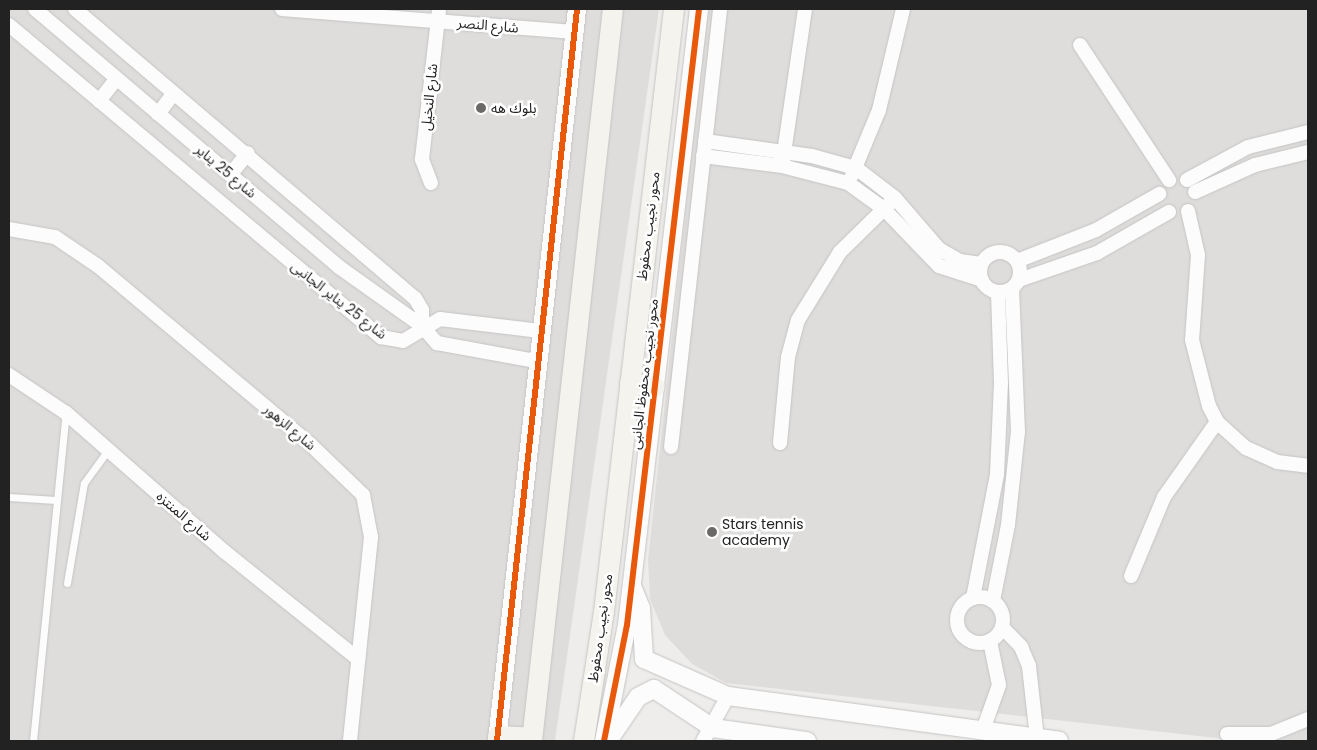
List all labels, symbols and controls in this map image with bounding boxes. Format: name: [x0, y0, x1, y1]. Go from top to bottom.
street label: شارع النصر: [457, 14, 519, 36]
street label: شارع النخيل: [417, 63, 441, 131]
place label: بلوك هه: [491, 100, 536, 116]
marker: بلوك هه: [475, 102, 487, 114]
street label: شارع 25 يناير: [192, 141, 260, 201]
street label: محور نجيب محفوظ: [633, 171, 663, 281]
street label: شارع 25 يناير الجانبى: [288, 257, 390, 343]
street label: محور نجيب محفوظ الجانبى: [626, 297, 662, 451]
street label: شارع الزهور: [261, 400, 319, 454]
street label: شارع المنتزه: [153, 488, 215, 544]
place label: Stars tennis academy: [722, 516, 803, 548]
marker: Stars tennis academy: [706, 526, 718, 538]
street label: محور نجيب محفوظ: [584, 573, 616, 683]

